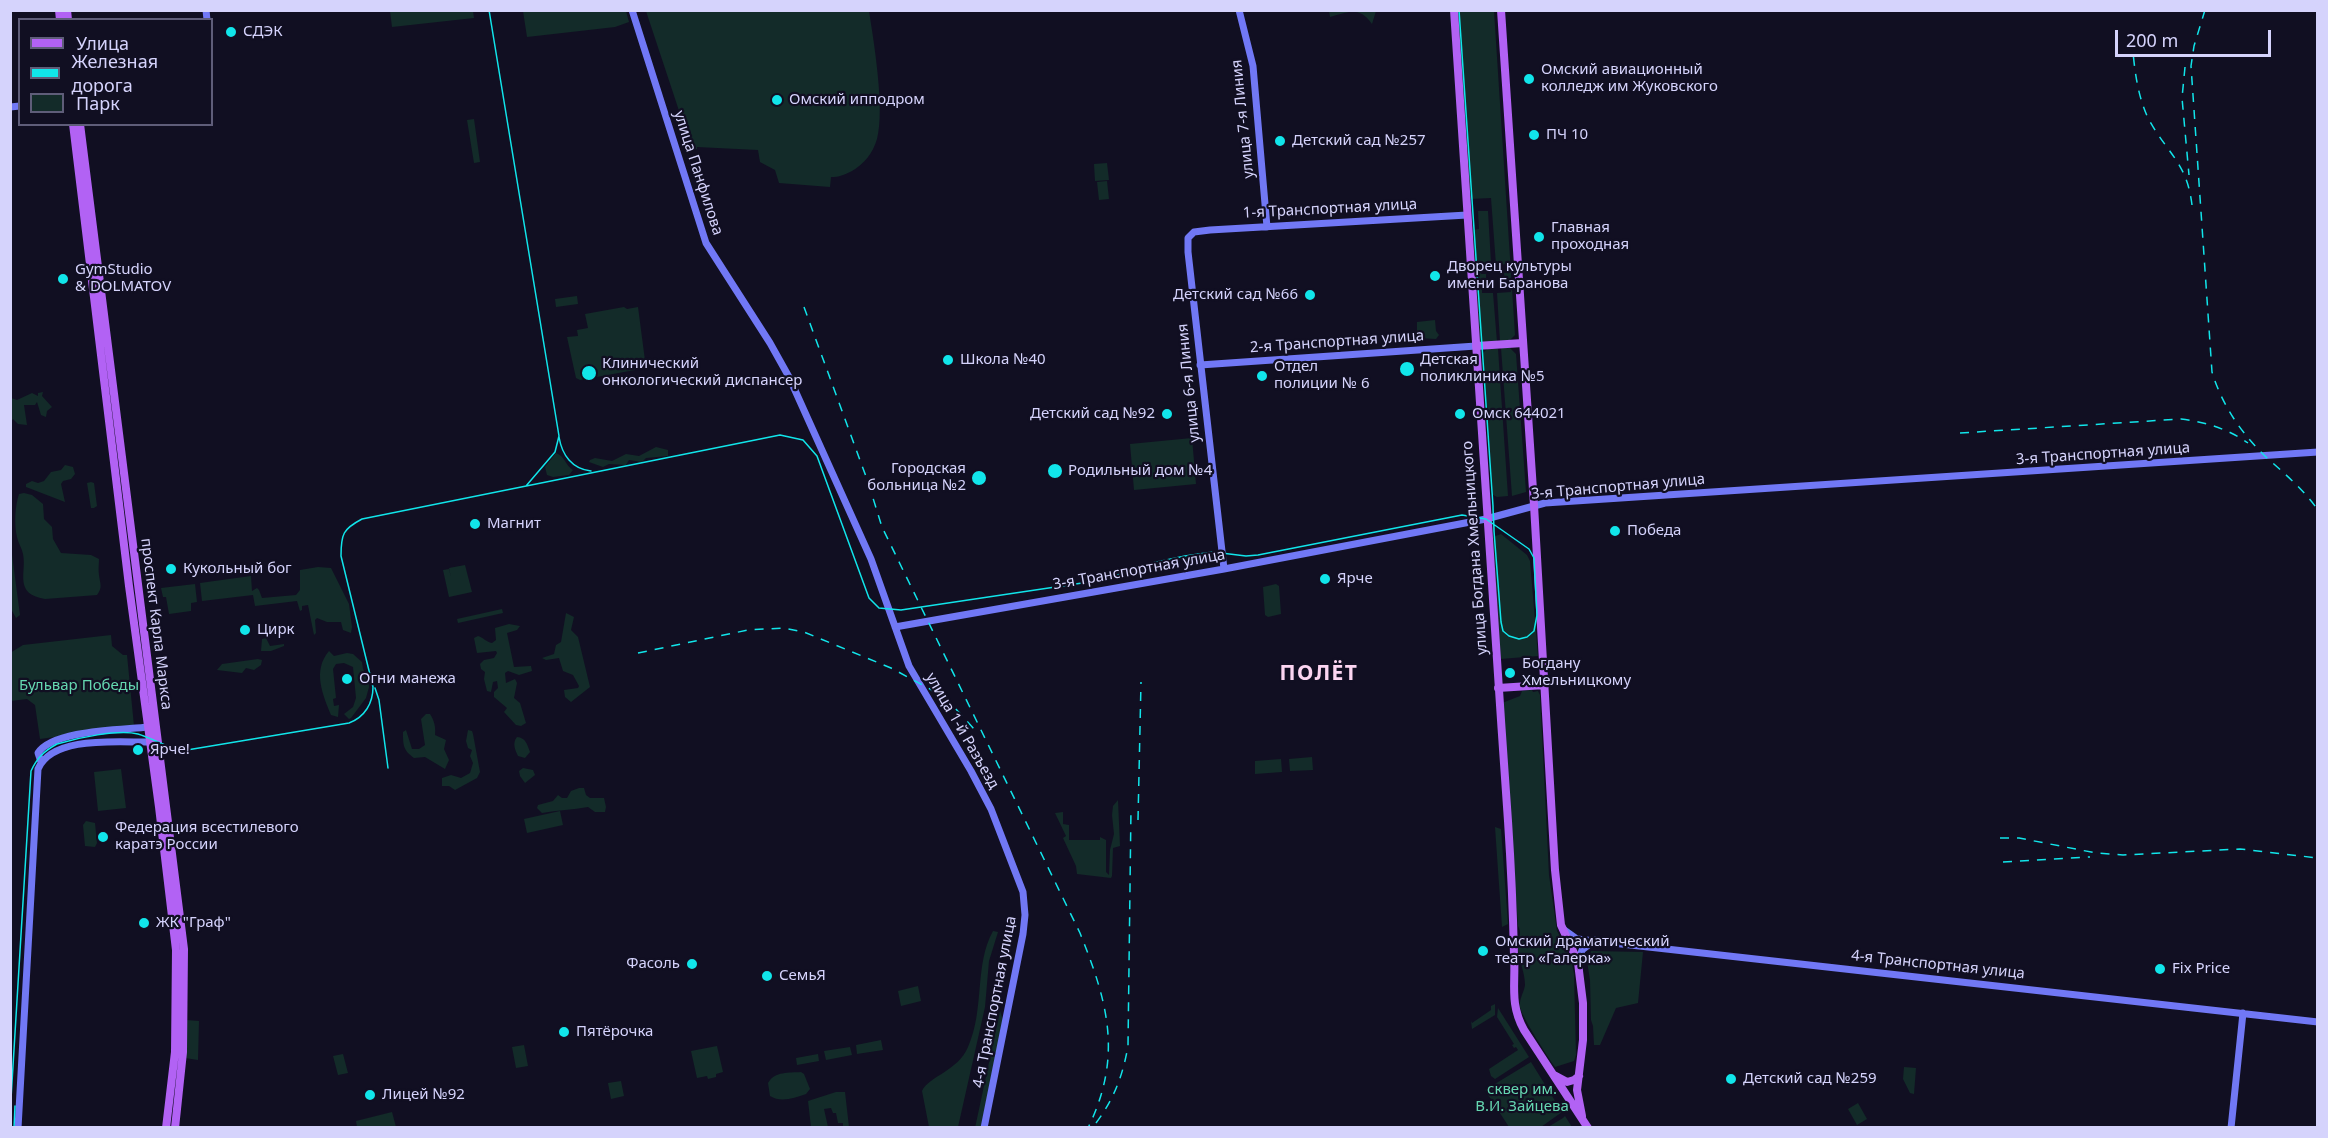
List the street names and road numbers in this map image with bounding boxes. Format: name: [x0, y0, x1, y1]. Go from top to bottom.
street label: улица 7-я Линия: [1228, 59, 1258, 179]
street label: улица Панфилова: [669, 108, 727, 238]
street label: 1-я Транспортная улица: [1242, 195, 1418, 223]
street label: улица 6-я Линия: [1174, 323, 1204, 443]
street label: 2-я Транспортная улица: [1249, 327, 1425, 357]
street label: 3-я Транспортная улица: [2015, 439, 2191, 469]
street label: улица Богдана Хмельницкого: [1459, 440, 1491, 656]
street label: 3-я Транспортная улица: [1530, 470, 1706, 504]
street label: проспект Карла Маркса: [137, 537, 175, 711]
street label: 3-я Транспортная улица: [1052, 546, 1226, 594]
street label: улица 1-й Разъезд: [921, 670, 1003, 792]
street label: 4-я Транспортная улица: [970, 915, 1020, 1089]
street label: 4-я Транспортная улица: [1850, 947, 2026, 983]

